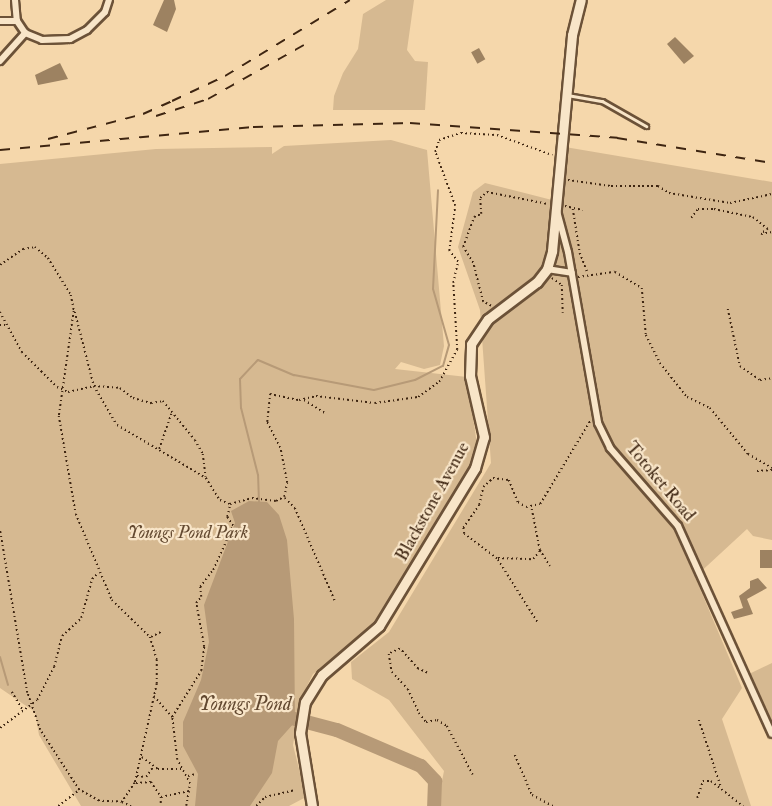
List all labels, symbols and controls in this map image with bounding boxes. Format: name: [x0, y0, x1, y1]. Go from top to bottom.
street label: Totoket Road: [620, 438, 700, 526]
street label: Blackstone Avenue: [391, 439, 475, 565]
park label: Youngs Pond Park: [128, 522, 248, 544]
water label: Youngs Pond: [199, 691, 291, 715]

